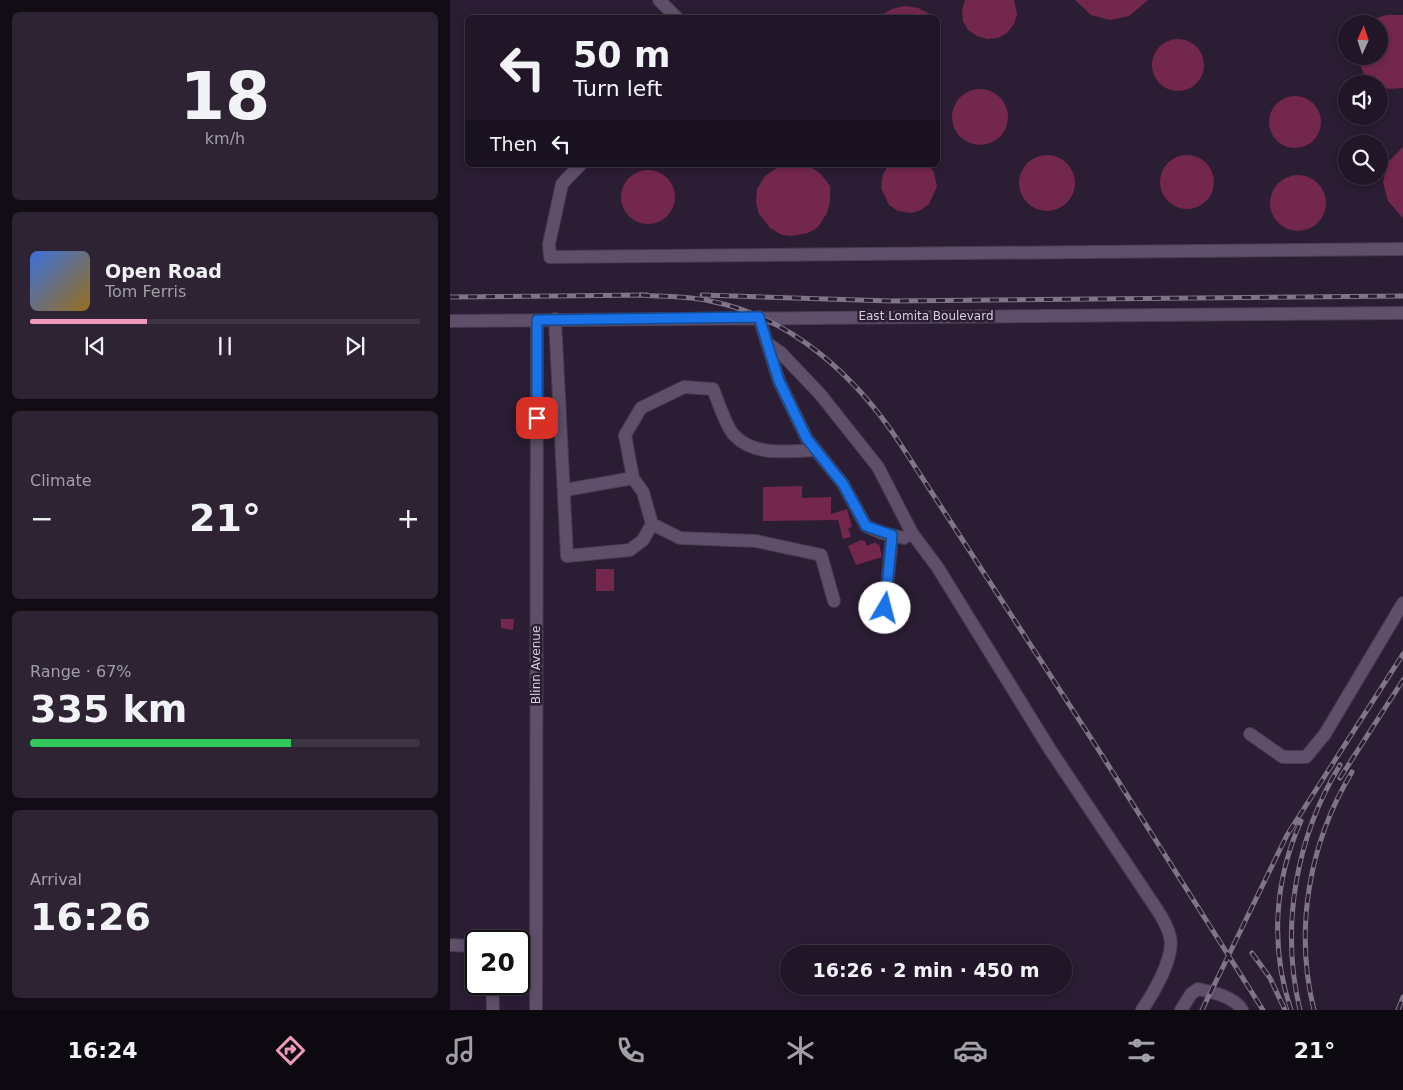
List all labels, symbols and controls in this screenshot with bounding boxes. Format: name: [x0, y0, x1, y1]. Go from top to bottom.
north arrow: [1338, 15, 1388, 65]
map controls: [1338, 15, 1388, 185]
icon: left: [490, 35, 555, 100]
text: 50 m: [573, 35, 670, 75]
text: 18: [180, 59, 270, 134]
button: sound: [1338, 75, 1388, 125]
text: Turn left: [573, 76, 662, 101]
text: km/h: [205, 129, 245, 148]
icon: left: [547, 130, 575, 158]
text: Then: [490, 133, 537, 155]
button: search: [1338, 135, 1388, 185]
text: Open Road: [105, 260, 222, 282]
text: Tom Ferris: [105, 282, 186, 301]
street label: East Lomita Boulevard: [858, 309, 994, 323]
icon: previous: [81, 332, 109, 360]
icon: pause: [211, 332, 239, 360]
icon: next: [341, 332, 369, 360]
pin: [516, 397, 558, 439]
icon: arrive: [523, 404, 551, 432]
text: Climate: [30, 471, 92, 490]
text: 21°: [189, 496, 261, 540]
text: −: [30, 502, 53, 535]
text: +: [397, 502, 420, 535]
position arrow: [858, 581, 910, 633]
street label: Blinn Avenue: [529, 626, 543, 704]
text: Range · 67%: [30, 662, 132, 681]
text: 335 km: [30, 687, 187, 731]
text: Arrival: [30, 870, 82, 889]
text: 16:26: [30, 895, 151, 939]
speed limit sign: 20: [465, 930, 530, 995]
text: 16:26 · 2 min · 450 m: [812, 959, 1040, 981]
icon: directions: [273, 1033, 308, 1068]
icon: music: [443, 1033, 478, 1068]
icon: phone: [613, 1033, 648, 1068]
icon: climate: [783, 1033, 818, 1068]
icon: car: [953, 1033, 988, 1068]
icon: filters: [1124, 1033, 1159, 1068]
text: 16:24: [68, 1038, 138, 1063]
text: 21°: [1294, 1038, 1335, 1063]

